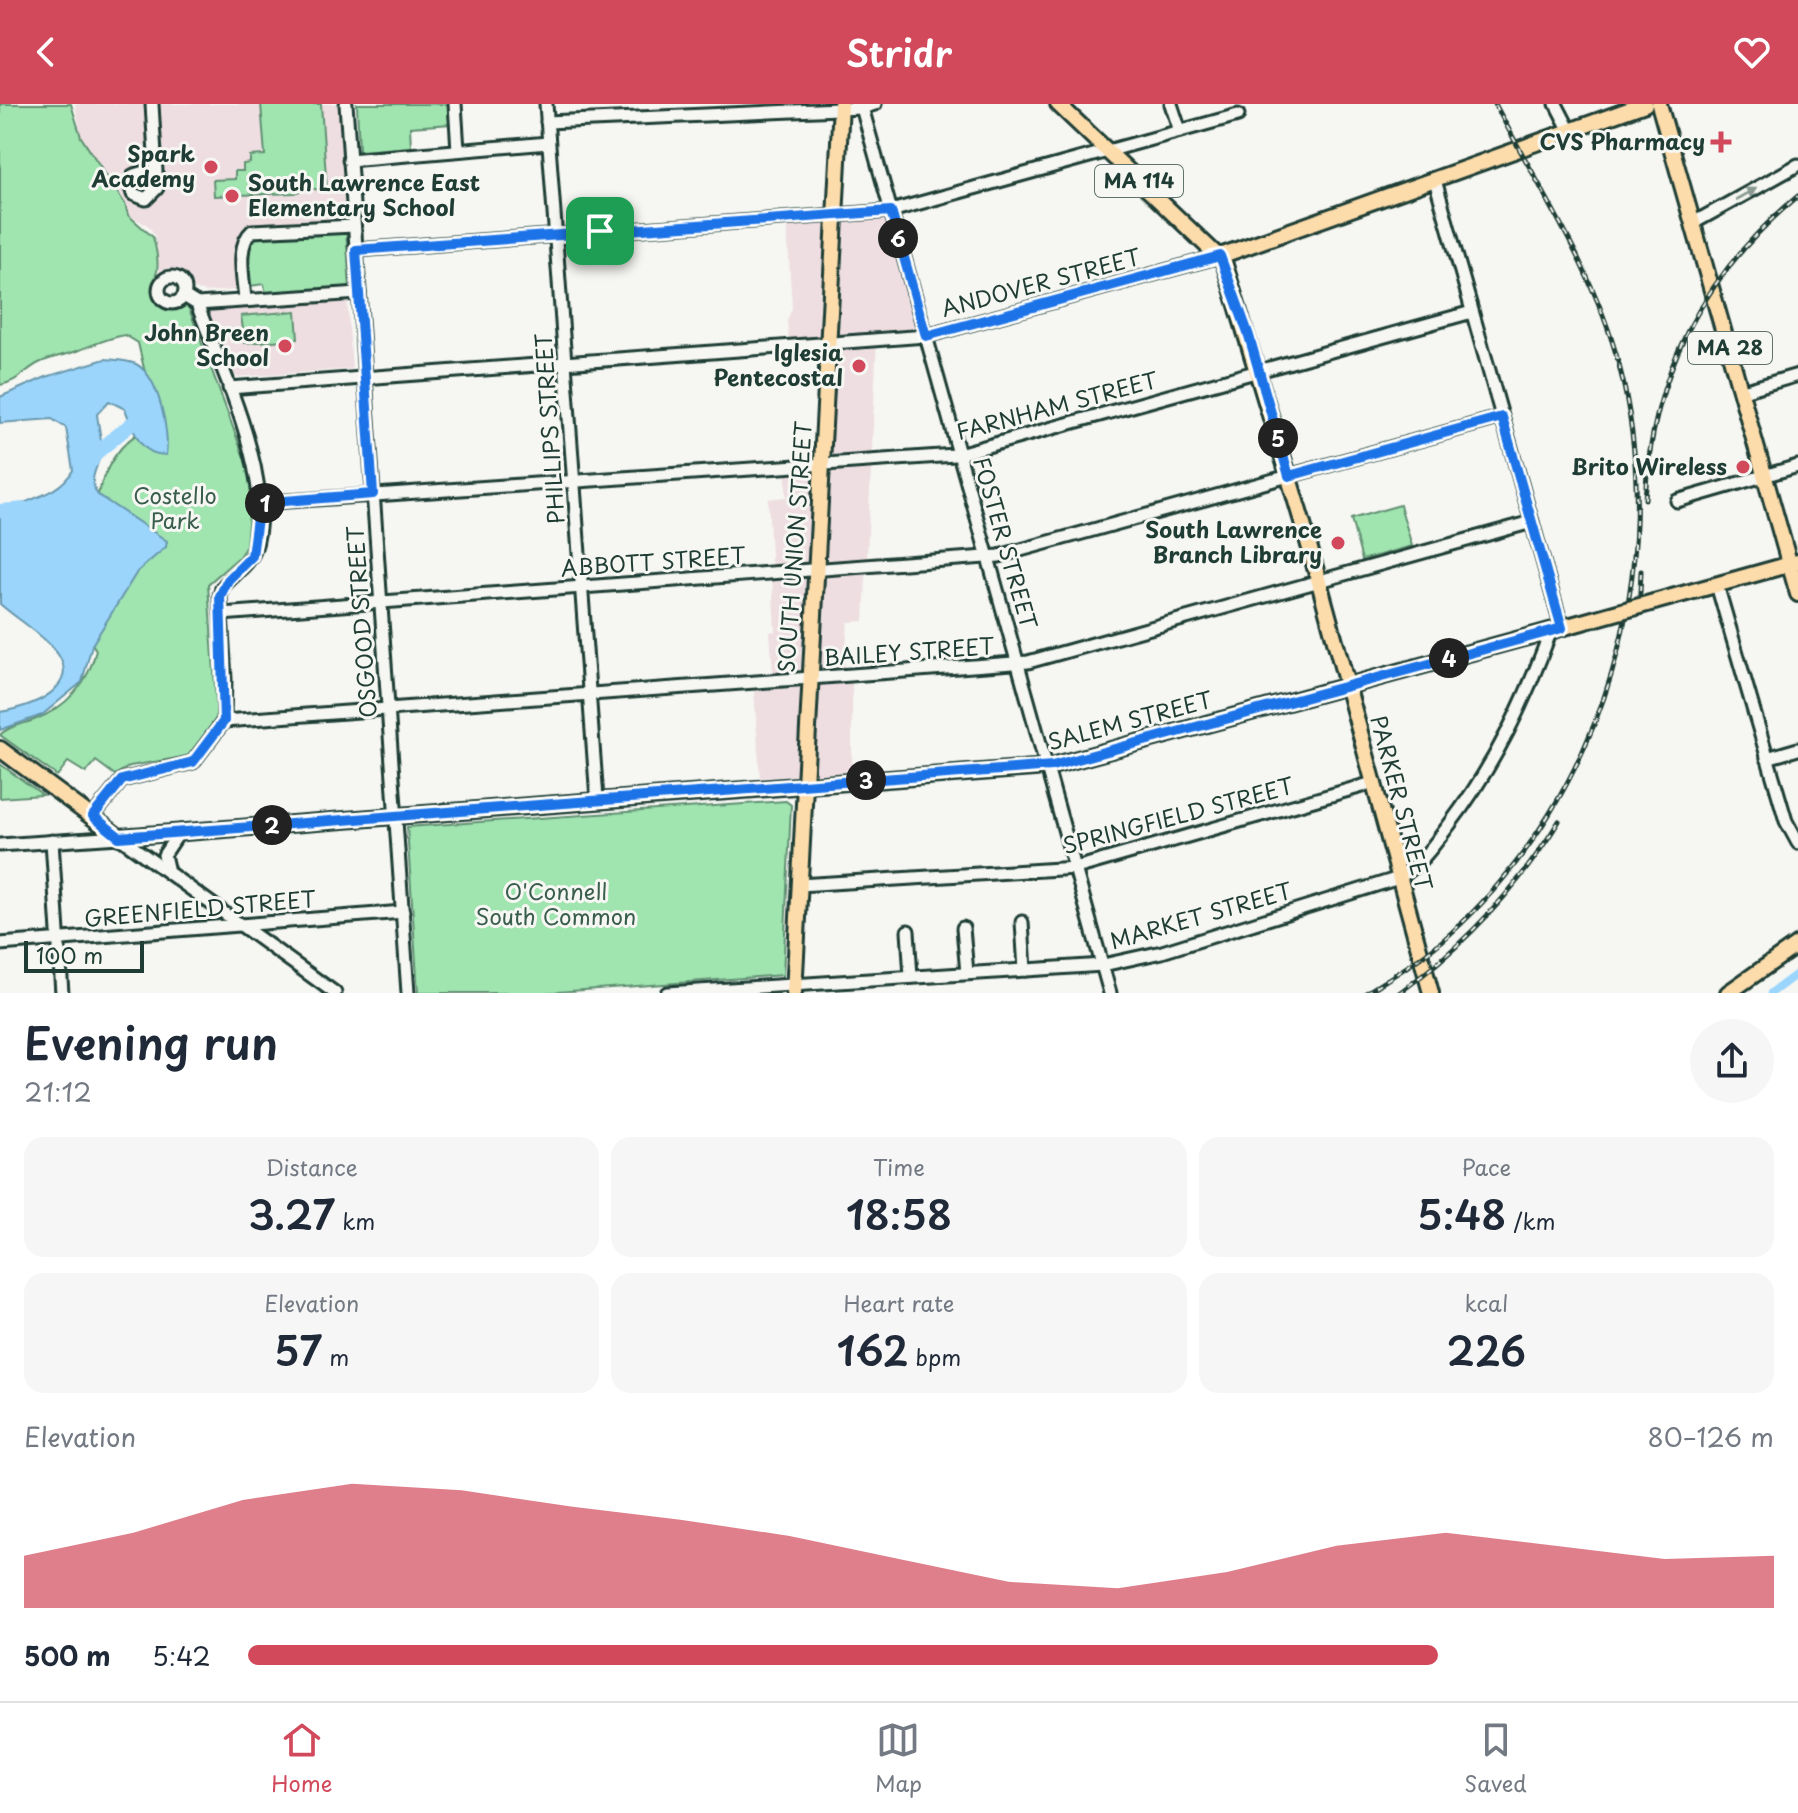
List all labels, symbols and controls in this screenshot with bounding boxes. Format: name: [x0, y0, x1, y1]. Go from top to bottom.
text: Stridr: [846, 25, 952, 79]
icon: back: [24, 30, 68, 74]
icon: heart: [1730, 30, 1774, 74]
place label: CVS Pharmacy: [1539, 124, 1705, 157]
marker: CVS Pharmacy: [1712, 133, 1730, 151]
place label: Spark Academy: [90, 136, 195, 194]
marker: Spark Academy: [202, 158, 220, 176]
place label: South Lawrence East Elementary School: [248, 165, 480, 223]
road number: MA 114: [1095, 165, 1183, 197]
marker: South Lawrence East Elementary School: [223, 187, 241, 205]
one-way arrow: [1735, 187, 1758, 200]
pin: [566, 197, 634, 265]
icon: arrive: [578, 209, 622, 253]
pin: 6: [878, 218, 918, 258]
text: 6: [890, 221, 906, 254]
street label: ANDOVER STREET: [937, 239, 1144, 324]
place label: John Breen School: [144, 315, 269, 373]
street label: PHILLIPS STREET: [525, 332, 572, 526]
road number: MA 28: [1688, 332, 1772, 364]
place label: Iglesia Pentecostal: [713, 335, 843, 393]
marker: John Breen School: [276, 337, 294, 355]
marker: Iglesia Pentecostal: [850, 357, 868, 375]
street label: FARNHAM STREET: [952, 362, 1161, 447]
pin: 5: [1258, 418, 1298, 458]
street label: SOUTH UNION STREET: [768, 420, 819, 674]
text: 5: [1271, 421, 1285, 454]
place label: Brito Wireless: [1571, 449, 1727, 482]
street label: FOSTER STREET: [966, 453, 1047, 633]
marker: Brito Wireless: [1734, 458, 1752, 476]
park label: Costello Park: [133, 478, 217, 536]
pin: 1: [245, 483, 285, 523]
text: 1: [260, 486, 270, 519]
place label: South Lawrence Branch Library: [1145, 512, 1322, 570]
street label: OSGOOD STREET: [337, 525, 384, 719]
marker: South Lawrence Branch Library: [1329, 534, 1347, 552]
street label: ABBOTT STREET: [559, 538, 746, 583]
street label: BAILEY STREET: [822, 628, 995, 673]
pin: 4: [1429, 638, 1469, 678]
text: 4: [1442, 641, 1456, 674]
street label: SALEM STREET: [1044, 682, 1216, 757]
street label: PARKER STREET: [1363, 711, 1442, 894]
pin: 3: [846, 760, 886, 800]
text: 3: [859, 763, 873, 796]
street label: SPRINGFIELD STREET: [1058, 768, 1297, 861]
pin: 2: [252, 805, 292, 845]
text: 2: [264, 808, 280, 841]
street label: MARKET STREET: [1106, 873, 1295, 956]
park label: O'Connell South Common: [476, 874, 636, 932]
street label: GREENFIELD STREET: [83, 881, 317, 934]
scale bar: [24, 937, 144, 973]
text: 100 m: [36, 938, 103, 971]
text: Evening run: [24, 1009, 278, 1075]
button: share: [1690, 1019, 1774, 1103]
text: 21:12: [24, 1072, 92, 1111]
text: Distance: [266, 1150, 358, 1183]
text: Time: [873, 1150, 925, 1183]
text: Pace: [1461, 1150, 1511, 1183]
text: 3.27: [248, 1183, 335, 1244]
text: 18:58: [846, 1183, 952, 1244]
text: 5:48: [1417, 1183, 1506, 1244]
text: km: [335, 1204, 375, 1237]
text: /km: [1506, 1204, 1556, 1237]
text: Elevation: [264, 1286, 359, 1319]
text: Heart rate: [843, 1286, 955, 1319]
text: kcal: [1464, 1286, 1508, 1319]
text: 57: [274, 1319, 322, 1380]
text: 162: [837, 1319, 909, 1380]
text: 226: [1446, 1319, 1526, 1380]
text: m: [322, 1340, 349, 1373]
text: bpm: [909, 1340, 961, 1373]
text: Elevation: [24, 1417, 136, 1456]
text: 80–126 m: [1647, 1417, 1774, 1456]
text: 500 m: [24, 1636, 110, 1675]
text: 5:42: [152, 1636, 211, 1675]
tab: Home: [271, 1718, 332, 1799]
tab: Map: [875, 1718, 922, 1799]
tab: Saved: [1464, 1718, 1527, 1799]

